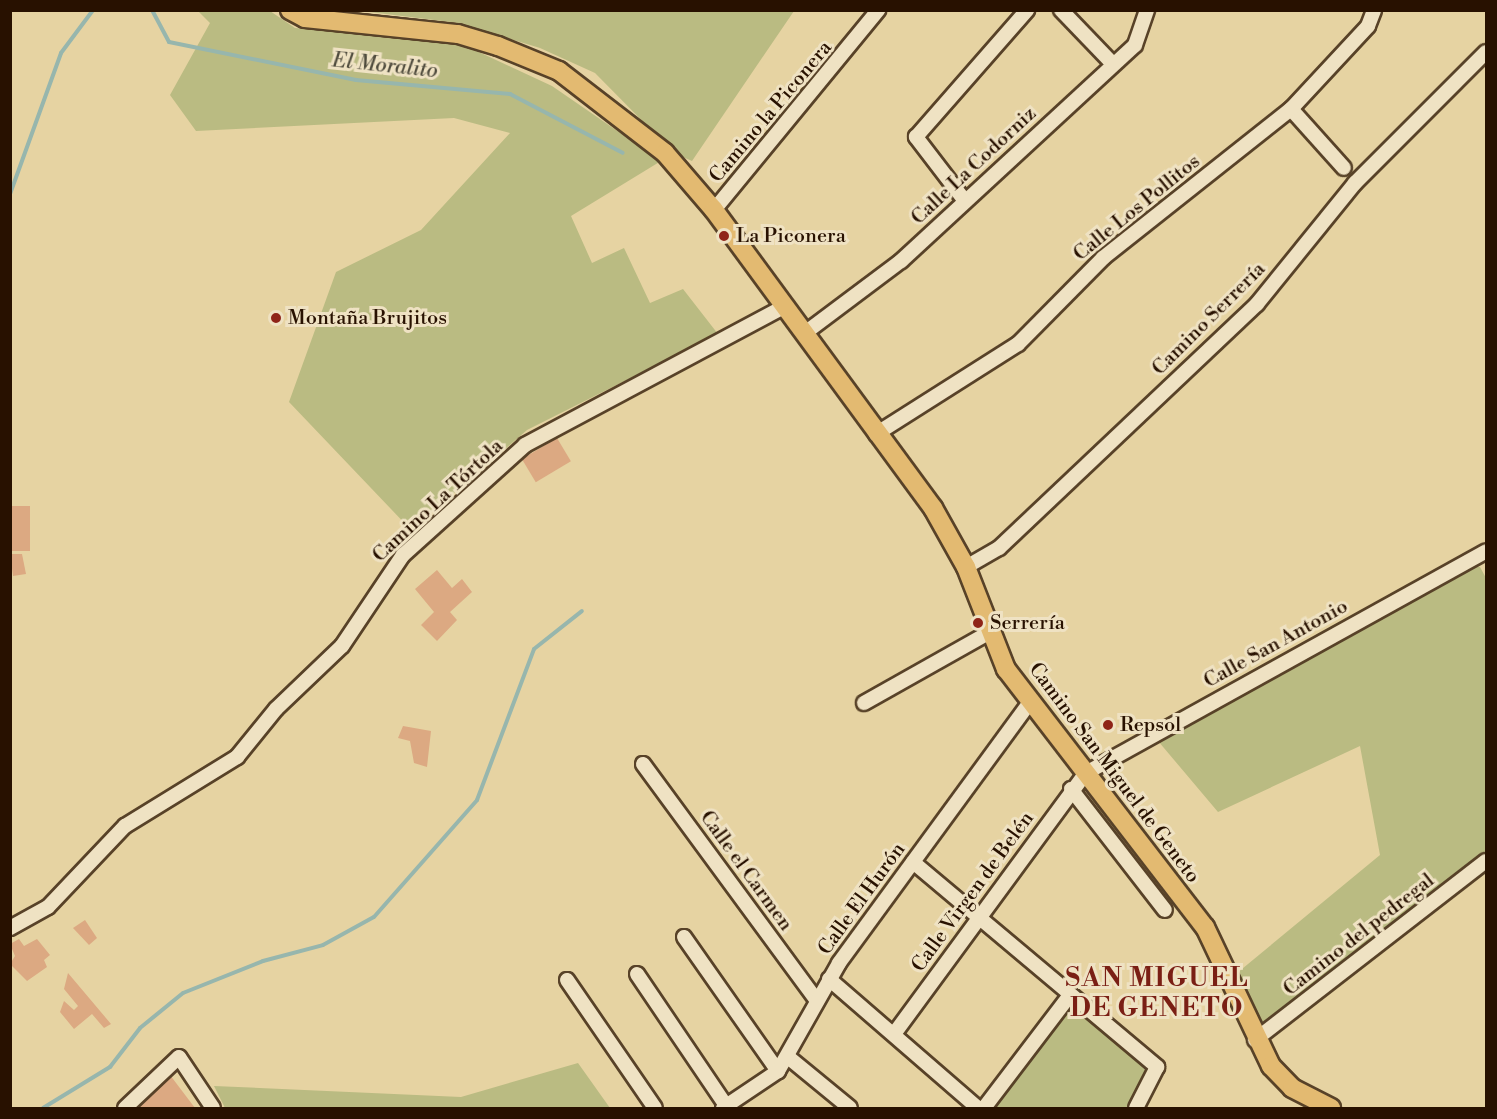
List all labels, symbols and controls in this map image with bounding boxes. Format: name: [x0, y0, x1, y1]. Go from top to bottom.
street label: Camino la Piconera: [705, 36, 837, 188]
water label: El Moralito: [331, 48, 439, 84]
street label: Calle La Codorniz: [907, 102, 1041, 230]
street label: Calle Los Pollitos: [1069, 150, 1205, 266]
place label: La Piconera: [736, 224, 846, 248]
marker: La Piconera: [717, 229, 731, 243]
street label: Camino Serrería: [1147, 257, 1271, 381]
place label: Montaña Brujitos: [288, 306, 447, 330]
marker: Montaña Brujitos: [269, 311, 283, 325]
street label: Camino La Tórtola: [368, 434, 508, 568]
street label: Calle San Antonio: [1200, 594, 1352, 694]
place label: Serrería: [990, 611, 1065, 635]
marker: Serrería: [971, 616, 985, 630]
street label: Camino San Miguel de Geneto: [1023, 658, 1205, 888]
place label: Repsol: [1120, 713, 1181, 737]
marker: Repsol: [1101, 718, 1115, 732]
street label: Calle el Carmen: [694, 806, 798, 936]
street label: Calle Virgen de Belén: [907, 807, 1039, 977]
street label: Calle El Hurón: [813, 838, 911, 960]
street label: Camino del pedregal: [1279, 869, 1439, 1001]
district label: SAN MIGUEL DE GENETO: [1065, 963, 1249, 1024]

